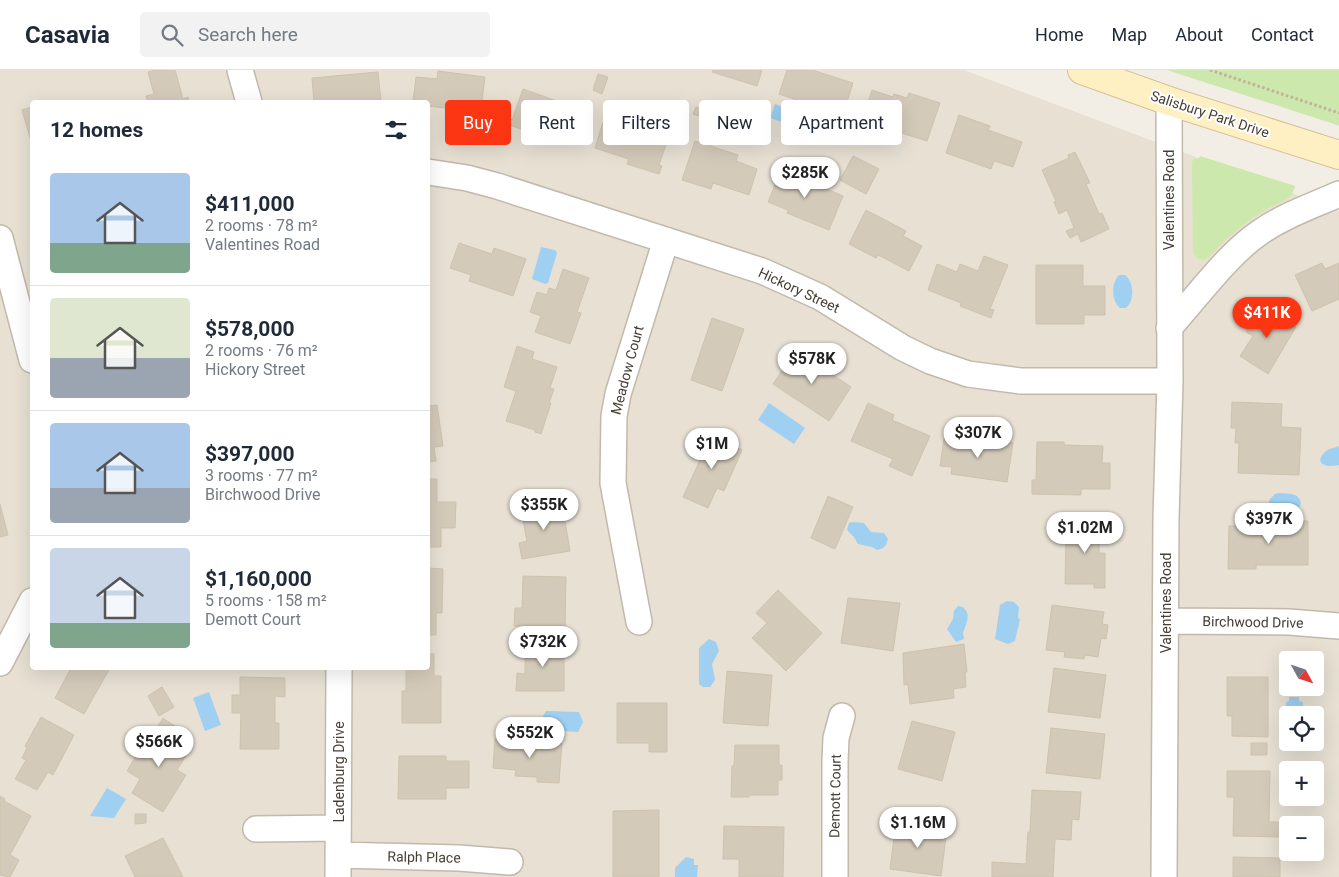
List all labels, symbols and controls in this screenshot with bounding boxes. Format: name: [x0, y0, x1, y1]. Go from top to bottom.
search box: [140, 12, 490, 57]
text: Casavia: [25, 21, 110, 49]
icon: search: [158, 21, 186, 49]
text: Search here: [198, 23, 298, 46]
text: Home: [1035, 24, 1084, 45]
text: Map: [1112, 24, 1147, 45]
text: About: [1175, 24, 1223, 45]
text: Contact: [1251, 24, 1314, 45]
street label: Salisbury Park Drive: [1149, 87, 1271, 141]
chip: Buy: [445, 100, 511, 145]
chip: Rent: [521, 100, 593, 145]
chip: Filters: [603, 100, 689, 145]
chip: New: [699, 100, 771, 145]
chip: Apartment: [781, 100, 902, 145]
icon: filters: [382, 116, 410, 144]
text: 12 homes: [50, 118, 143, 142]
street label: Valentines Road: [1161, 150, 1177, 250]
pin: $285K: [770, 156, 840, 199]
text: $285K: [782, 163, 828, 182]
text: $411,000: [205, 192, 295, 216]
icon: home: [90, 193, 150, 253]
text: 2 rooms · 78 m²: [205, 216, 318, 235]
text: Valentines Road: [205, 235, 320, 254]
street label: Hickory Street: [756, 264, 843, 316]
pin: $411K: [1232, 296, 1302, 339]
text: $411K: [1244, 303, 1290, 322]
text: $578,000: [205, 317, 295, 341]
icon: home: [90, 318, 150, 378]
street label: Meadow Court: [607, 323, 647, 416]
text: 2 rooms · 76 m²: [205, 341, 318, 360]
pin: $578K: [777, 342, 847, 385]
text: $578K: [789, 349, 835, 368]
text: Hickory Street: [205, 360, 305, 379]
pin: $307K: [943, 416, 1013, 459]
text: $307K: [955, 423, 1001, 442]
pin: $1M: [688, 428, 736, 470]
text: $1M: [696, 434, 728, 453]
text: $397,000: [205, 442, 295, 466]
icon: home: [90, 443, 150, 503]
text: 3 rooms · 77 m²: [205, 466, 318, 485]
text: Birchwood Drive: [205, 485, 321, 504]
pin: $355K: [509, 488, 579, 531]
text: $355K: [521, 495, 567, 514]
pin: $397K: [1234, 502, 1304, 545]
text: $397K: [1246, 509, 1292, 528]
pin: $1.02M: [1044, 512, 1126, 554]
text: $1.02M: [1057, 518, 1113, 537]
street label: Valentines Road: [1158, 553, 1174, 653]
text: $1,160,000: [205, 567, 312, 591]
icon: home: [90, 568, 150, 628]
text: 5 rooms · 158 m²: [205, 591, 327, 610]
text: Demott Court: [205, 610, 301, 629]
street label: Birchwood Drive: [1202, 613, 1304, 631]
pin: $732K: [508, 626, 578, 668]
text: $732K: [520, 632, 566, 651]
north arrow: [1279, 651, 1324, 696]
map controls: [1279, 651, 1324, 861]
button: locate: [1279, 706, 1324, 751]
pin: $552K: [495, 716, 565, 759]
street label: Ladenburg Drive: [331, 721, 347, 823]
text: $552K: [507, 723, 553, 742]
pin: $566K: [124, 726, 194, 768]
text: $566K: [136, 732, 182, 751]
street label: Demott Court: [826, 753, 844, 838]
button: +: [1279, 761, 1324, 806]
pin: $1.16M: [877, 806, 959, 849]
text: $1.16M: [890, 813, 946, 832]
button: −: [1279, 816, 1324, 861]
street label: Ralph Place: [387, 848, 461, 866]

